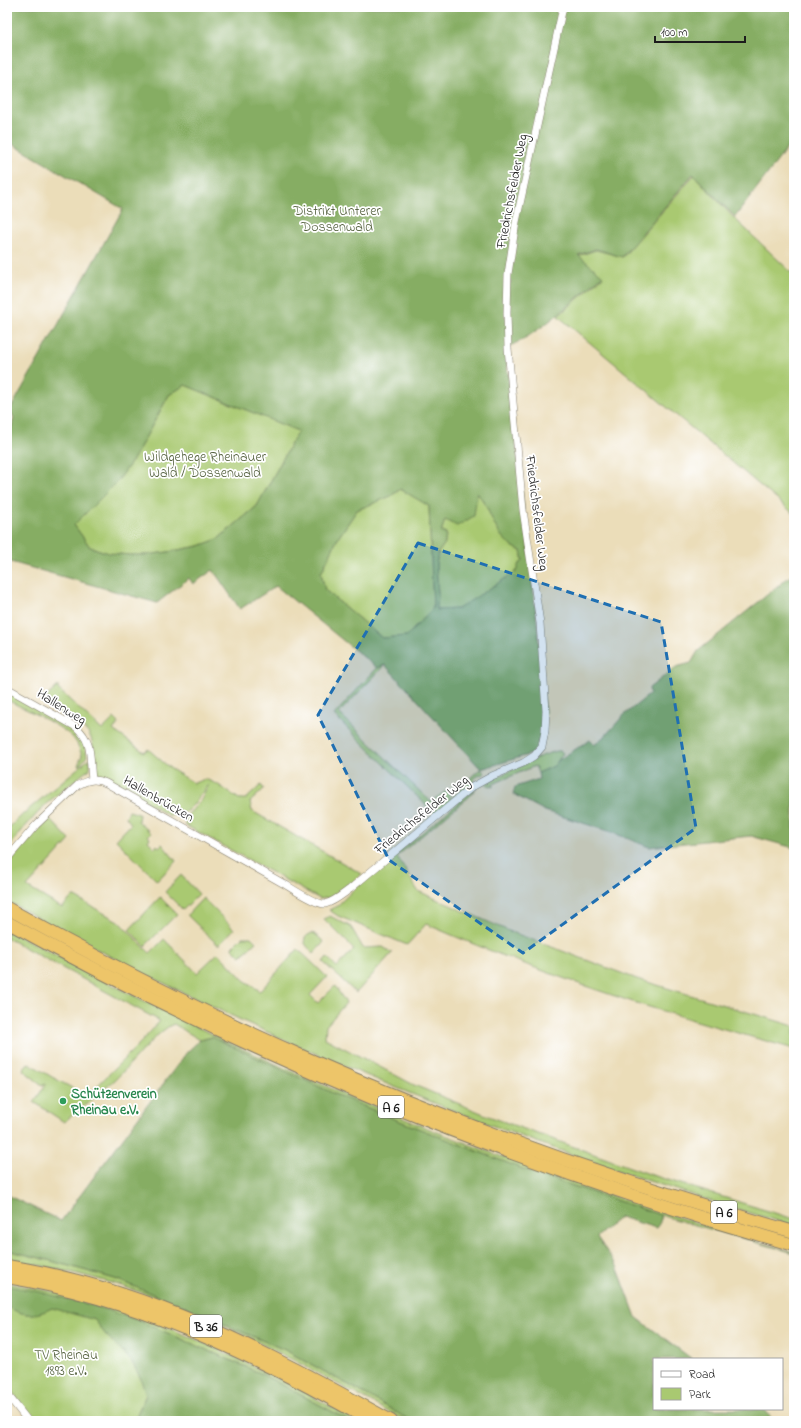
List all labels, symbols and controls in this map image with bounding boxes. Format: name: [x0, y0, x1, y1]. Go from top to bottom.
scale bar: [655, 18, 745, 44]
text: 100 m: [661, 24, 688, 42]
street label: Friedrichsfelder Weg: [491, 132, 535, 252]
park label: Distrikt Unterer Dossenwald: [292, 201, 381, 238]
park label: Wildgehege Rheinauer Wald / Dossenwald: [144, 447, 267, 484]
street label: Friedrichsfelder Weg: [518, 453, 554, 572]
street label: Hallenweg: [32, 684, 90, 732]
street label: Friedrichsfelder Weg: [369, 770, 474, 861]
street label: Hallenbrücken: [119, 771, 198, 828]
place label: Schützenverein Rheinau e.V.: [70, 1084, 157, 1121]
marker: Schützenverein Rheinau e.V.: [58, 1096, 68, 1106]
road number: A 6: [378, 1096, 404, 1118]
road number: A 6: [711, 1201, 737, 1223]
road number: B 36: [190, 1315, 222, 1337]
park label: TV Rheinau 1893 e.V.: [34, 1345, 98, 1382]
legend: [653, 1358, 783, 1410]
text: Road: [689, 1366, 715, 1384]
text: Park: [689, 1386, 711, 1404]

